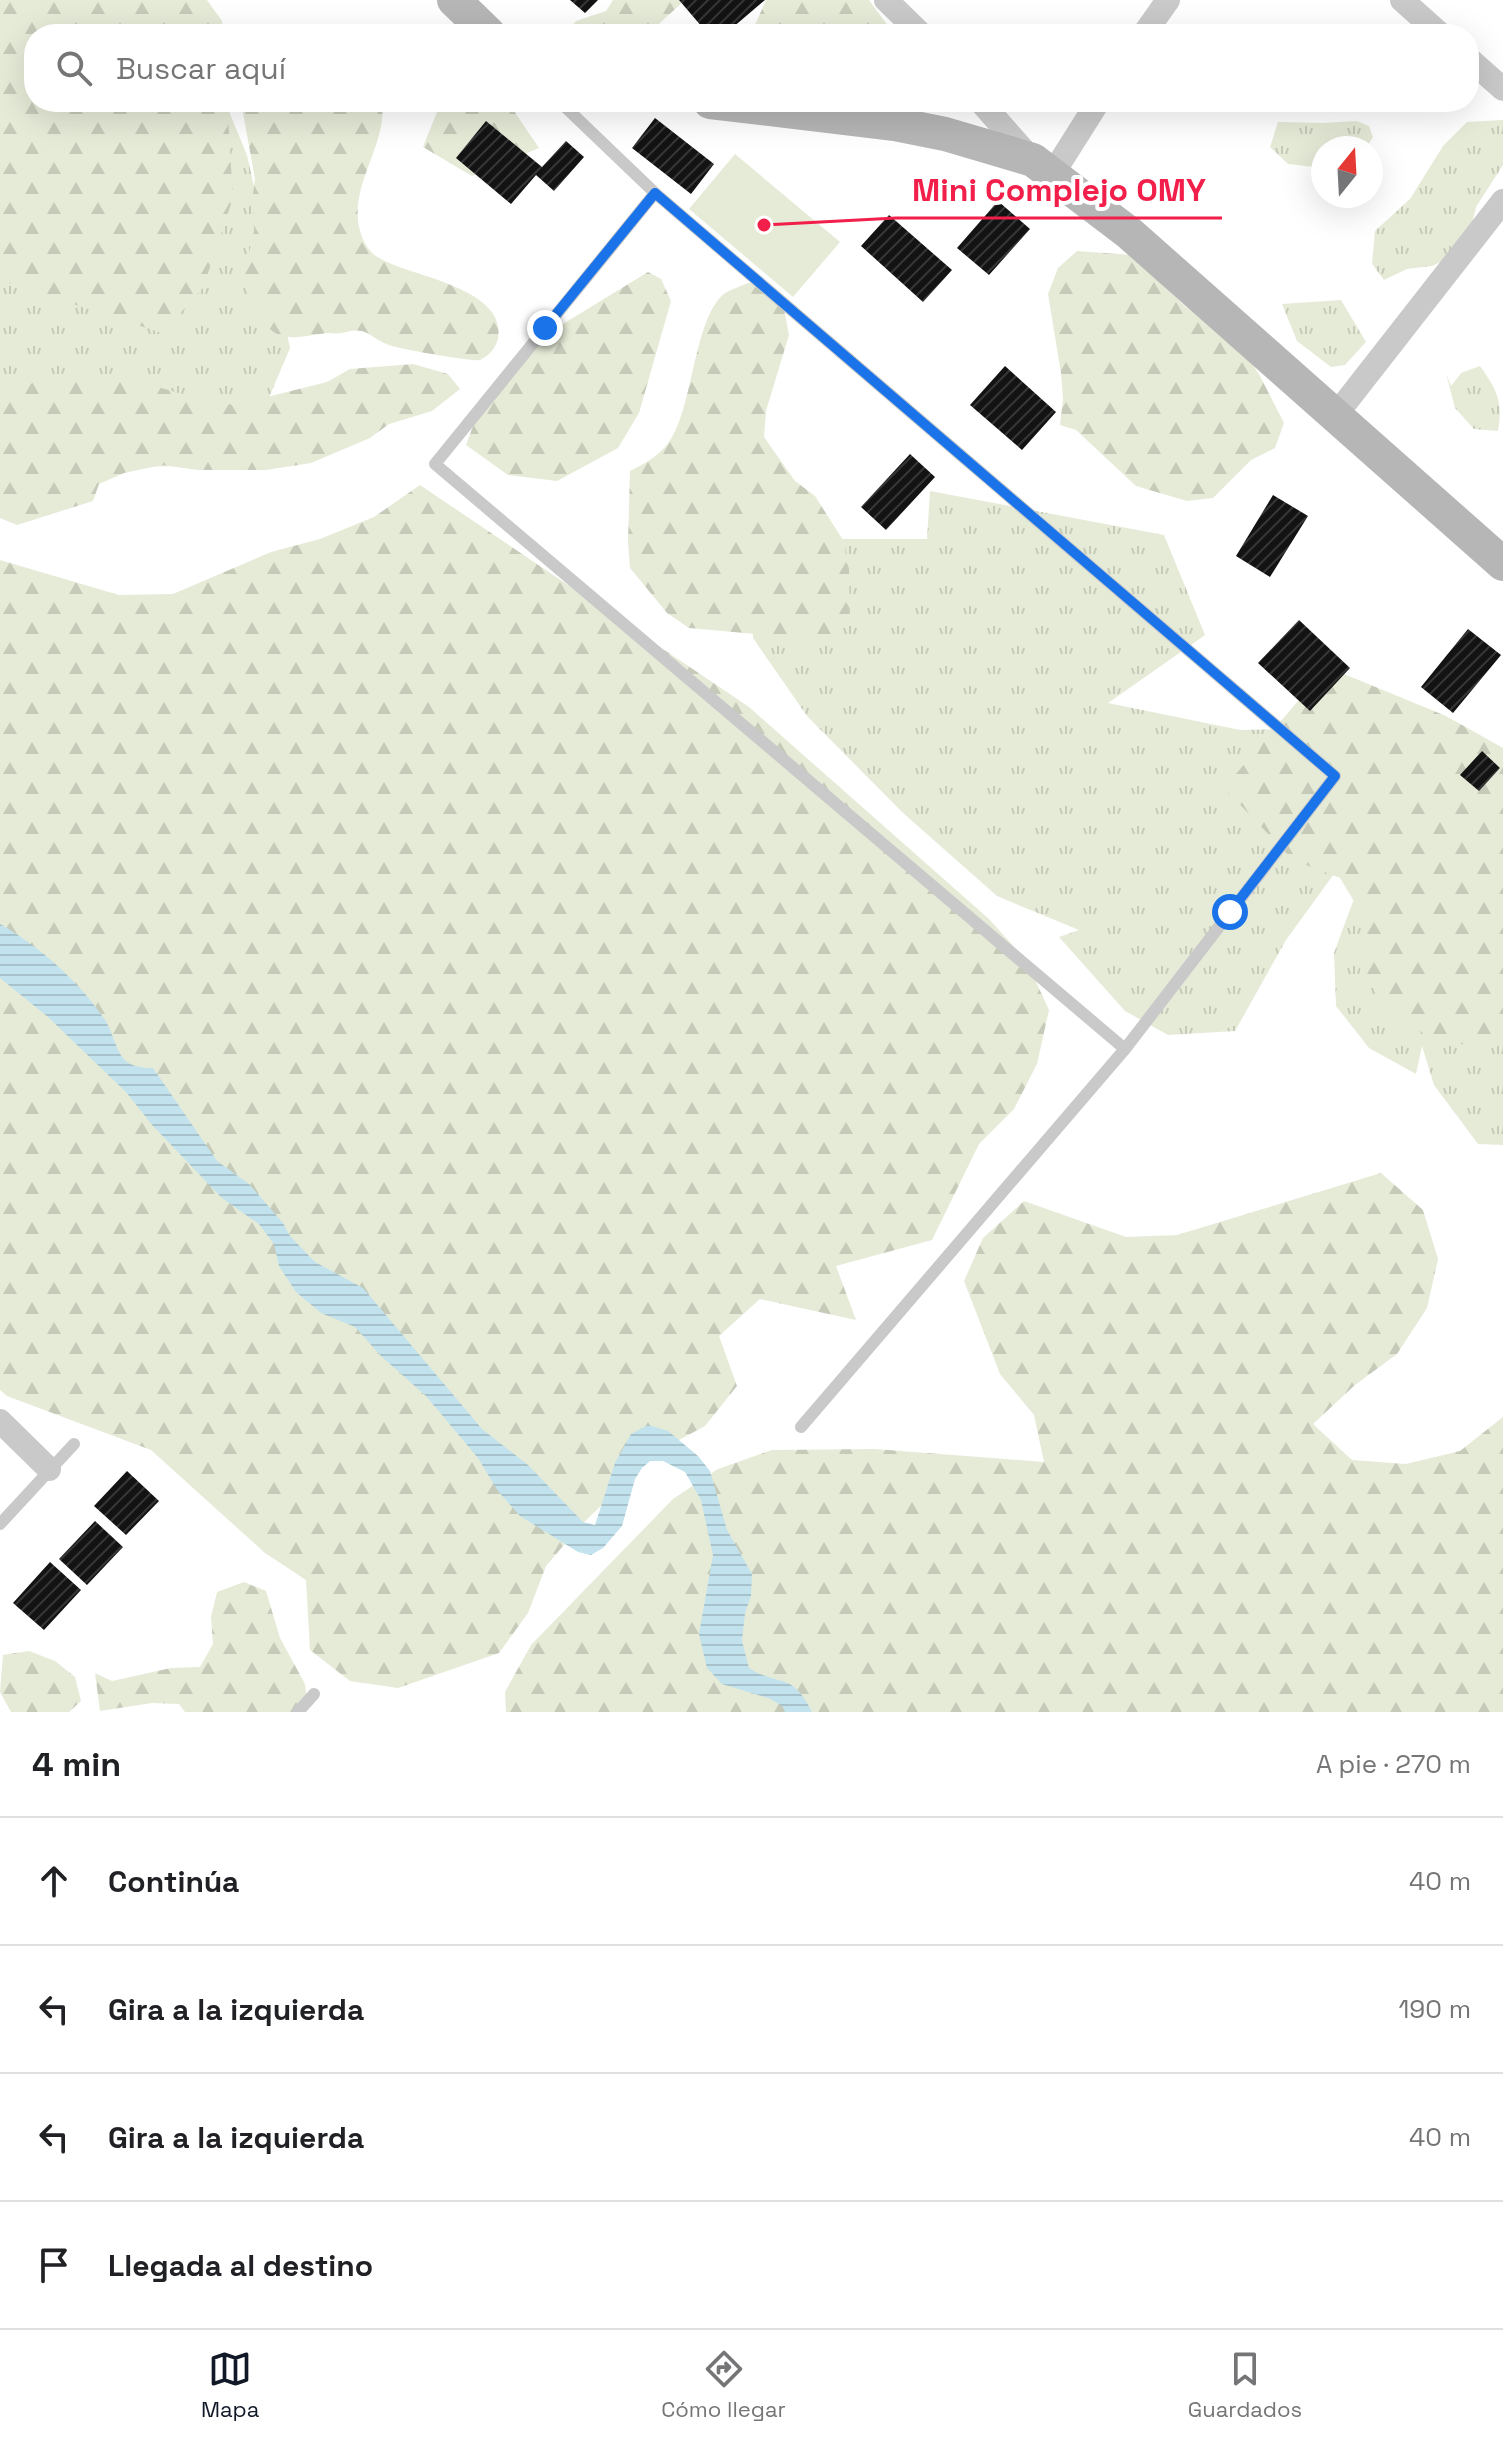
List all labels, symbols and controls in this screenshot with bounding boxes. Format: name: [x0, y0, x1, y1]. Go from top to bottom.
search box: [24, 24, 1479, 112]
icon: search: [52, 46, 96, 90]
text: Buscar aquí: [116, 49, 286, 88]
north arrow: [1311, 136, 1383, 208]
callout: Mini Complejo OMY: [896, 162, 1222, 218]
text: Mini Complejo OMY: [912, 170, 1206, 210]
route end: [527, 310, 563, 346]
route start: [1212, 894, 1248, 930]
text: 4 min: [32, 1743, 121, 1786]
text: A pie · 270 m: [1316, 1747, 1471, 1781]
icon: ahead: [32, 1859, 76, 1903]
text: Continúa: [108, 1862, 239, 1901]
text: 40 m: [1409, 1864, 1471, 1898]
icon: left: [32, 1987, 76, 2031]
text: Gira a la izquierda: [108, 1990, 364, 2029]
text: 190 m: [1399, 1992, 1471, 2026]
icon: left: [32, 2115, 76, 2159]
text: Gira a la izquierda: [108, 2118, 364, 2157]
text: 40 m: [1409, 2120, 1471, 2154]
icon: arrive: [32, 2243, 76, 2287]
text: Llegada al destino: [108, 2246, 373, 2285]
tab: Mapa: [201, 2347, 259, 2423]
tab: Cómo llegar: [661, 2347, 786, 2423]
tab: Guardados: [1188, 2347, 1302, 2423]

